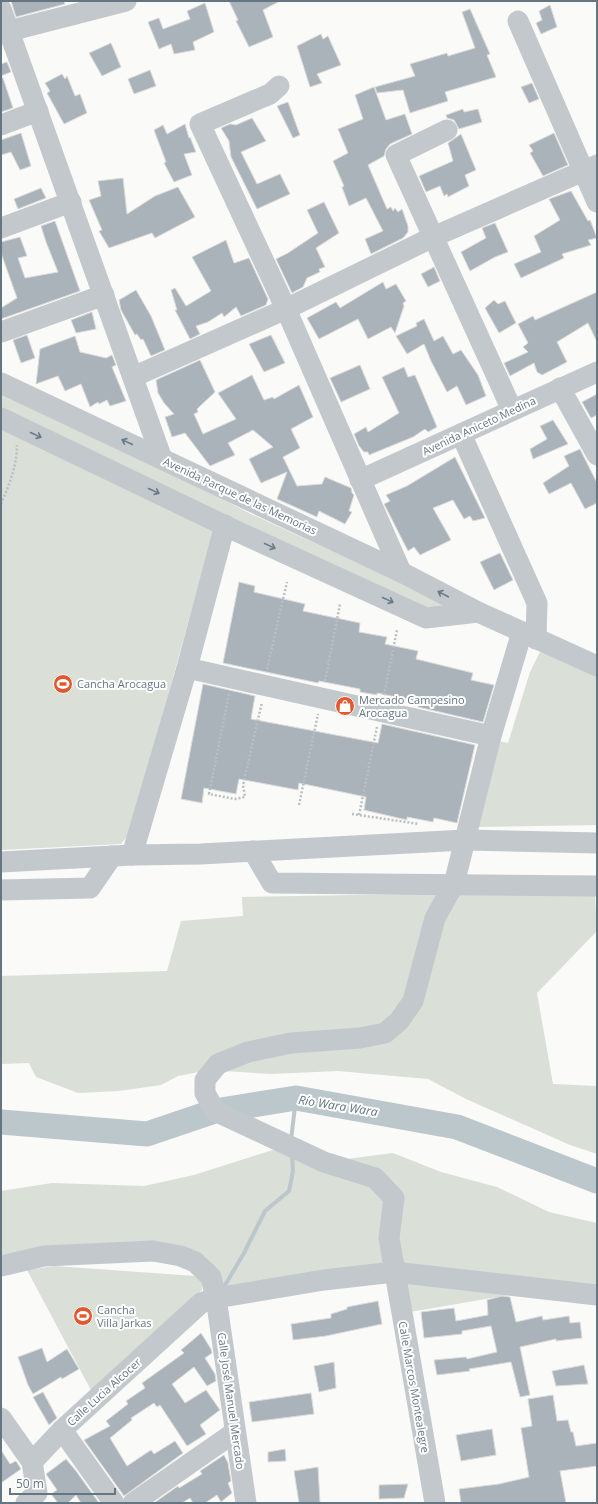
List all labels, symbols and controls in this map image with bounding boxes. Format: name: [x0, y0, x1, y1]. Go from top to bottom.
street label: Avenida Aniceto Medina: [420, 393, 538, 458]
one-way arrow: [30, 432, 42, 439]
one-way arrow: [121, 438, 133, 445]
street label: Avenida Parque de las Memorias: [161, 453, 319, 538]
one-way arrow: [147, 488, 159, 495]
one-way arrow: [263, 543, 275, 550]
one-way arrow: [437, 590, 449, 597]
one-way arrow: [382, 597, 394, 605]
sports icon: Cancha Arocagua: [52, 673, 74, 695]
place label: Cancha Arocagua: [77, 676, 166, 691]
place label: Mercado Campesino Arocagua: [359, 692, 465, 720]
shop icon: Mercado Campesino Arocagua: [334, 695, 356, 717]
water label: Río Wara Wara: [297, 1091, 379, 1120]
place label: Cancha Villa Jarkas: [97, 1302, 152, 1330]
sports icon: Cancha Villa Jarkas: [72, 1305, 94, 1327]
street label: Calle Marcos Montealegre: [396, 1320, 433, 1454]
street label: Calle José Manuel Mercado: [214, 1332, 249, 1471]
street label: Calle Lucia Alcocer: [63, 1354, 144, 1429]
scale bar: [10, 1470, 115, 1496]
text: 50 m: [16, 1475, 44, 1492]

